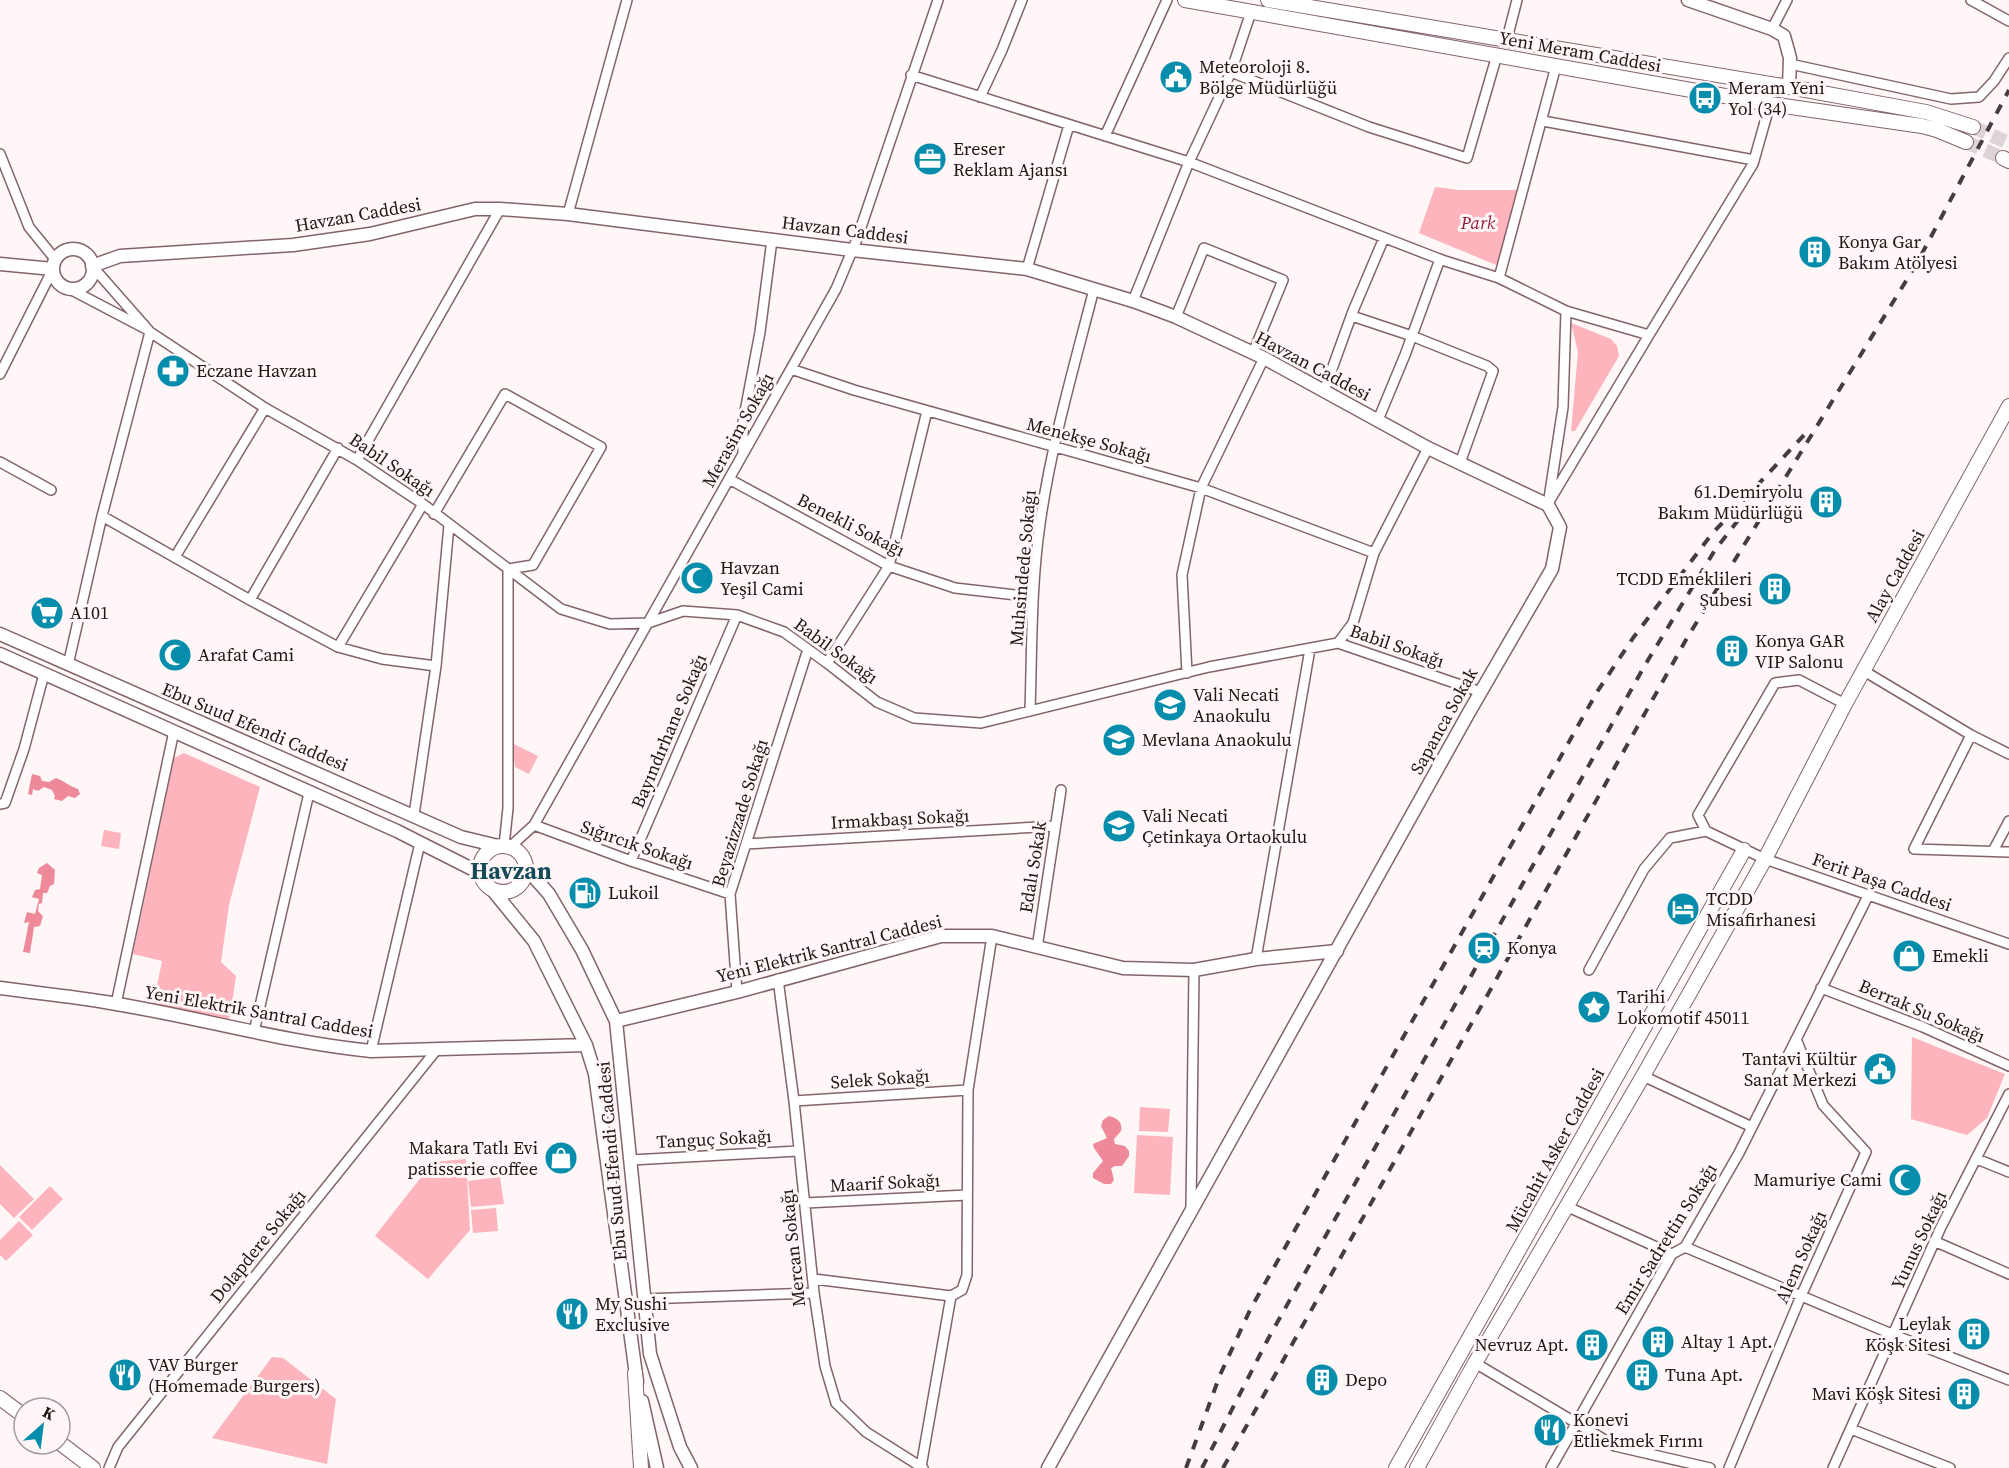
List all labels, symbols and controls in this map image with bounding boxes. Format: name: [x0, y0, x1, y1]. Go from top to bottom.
street label: Yeni Meram Caddesi: [1497, 25, 1663, 78]
place label: Meteoroloji 8. Bölge Müdürlüğü: [1199, 54, 1337, 100]
public building icon: Meteoroloji 8. Bölge Müdürlüğü: [1158, 59, 1194, 95]
place label: Meram Yeni Yol (34): [1728, 75, 1825, 121]
bus stop icon: Meram Yeni Yol (34): [1687, 80, 1723, 116]
place label: Ereser Reklam Ajansı: [953, 136, 1068, 182]
office icon: Ereser Reklam Ajansı: [912, 141, 948, 177]
street label: Havzan Caddesi: [293, 191, 423, 238]
street label: Havzan Caddesi: [780, 209, 910, 250]
park label: Park: [1460, 210, 1496, 235]
place label: Konya Gar Bakım Atölyesi: [1838, 229, 1958, 275]
building icon: Konya Gar Bakım Atölyesi: [1797, 234, 1833, 270]
street label: Havzan Caddesi: [1251, 325, 1375, 406]
pharmacy icon: Eczane Havzan: [155, 353, 191, 389]
place label: Eczane Havzan: [196, 358, 317, 383]
street label: Merasim Sokağı: [696, 368, 779, 492]
street label: Menekşe Sokağı: [1024, 411, 1154, 468]
street label: Babil Sokağı: [345, 427, 440, 502]
place label: 61.Demiryolu Bakım Müdürlüğü: [1657, 479, 1803, 525]
building icon: 61.Demiryolu Bakım Müdürlüğü: [1808, 484, 1844, 520]
street label: Benekli Sokağı: [793, 487, 909, 562]
street label: Muhsindede Sokağı: [1003, 489, 1042, 647]
street label: Alay Caddesi: [1859, 525, 1930, 627]
place label: Havzan Yeşil Cami: [720, 555, 804, 601]
mosque icon: Havzan Yeşil Cami: [679, 560, 715, 596]
place label: TCDD Emeklileri Şubesi: [1617, 566, 1752, 612]
building icon: TCDD Emeklileri Şubesi: [1757, 571, 1793, 607]
supermarket icon: A101: [29, 595, 65, 631]
place label: A101: [70, 600, 109, 625]
street label: Babil Sokağı: [789, 612, 883, 690]
street label: Babil Sokağı: [1347, 618, 1448, 673]
place label: Konya GAR VIP Salonu: [1755, 628, 1845, 674]
building icon: Konya GAR VIP Salonu: [1714, 633, 1750, 669]
mosque icon: Arafat Cami: [157, 637, 193, 673]
place label: Arafat Cami: [198, 642, 294, 667]
street label: Bayındırhane Sokağı: [625, 650, 712, 812]
street label: Sapanca Sokak: [1404, 663, 1483, 779]
street label: Ebu Suud Efendi Caddesi: [158, 676, 352, 777]
place label: Vali Necati Anaokulu: [1193, 682, 1279, 728]
school or university icon: Vali Necati Anaokulu: [1152, 687, 1188, 723]
school or university icon: Mevlana Anaokulu: [1101, 722, 1137, 758]
place label: Mevlana Anaokulu: [1142, 727, 1292, 752]
street label: Beyazizzade Sokağı: [705, 736, 774, 890]
street label: Irmakbaşı Sokağı: [830, 802, 970, 835]
place label: Vali Necati Çetinkaya Ortaokulu: [1142, 803, 1307, 849]
school or university icon: Vali Necati Çetinkaya Ortaokulu: [1101, 808, 1137, 844]
street label: Sığırcık Sokağı: [578, 814, 697, 875]
street label: Edalı Sokak: [1013, 819, 1052, 915]
street label: Ferit Paşa Caddesi: [1809, 846, 1955, 917]
district label: Havzan: [470, 854, 552, 887]
fuel station icon: Lukoil: [567, 875, 603, 911]
place label: Lukoil: [608, 880, 659, 905]
place label: TCDD Misafirhanesi: [1706, 886, 1816, 932]
hotel icon: TCDD Misafirhanesi: [1665, 891, 1701, 927]
street label: Yeni Elektrik Santral Caddesi: [713, 908, 944, 989]
station icon: Konya: [1466, 930, 1502, 966]
place label: Konya: [1507, 935, 1558, 960]
shop icon: Emekli: [1891, 938, 1927, 974]
place label: Emekli: [1932, 943, 1989, 968]
street label: Berrak Su Sokağı: [1855, 973, 1989, 1048]
street label: Yeni Elektrik Santral Caddesi: [143, 979, 375, 1044]
place label: Tarihi Lokomotif 45011: [1617, 984, 1750, 1030]
place icon: Tarihi Lokomotif 45011: [1576, 989, 1612, 1025]
place label: Tantavi Kültür Sanat Merkezi: [1742, 1046, 1857, 1092]
public building icon: Tantavi Kültür Sanat Merkezi: [1862, 1051, 1898, 1087]
street label: Ebu Suud Efendi Caddesi: [590, 1060, 633, 1262]
street label: Selek Sokağı: [830, 1063, 930, 1094]
street label: Mücahit Asker Caddesi: [1499, 1063, 1610, 1236]
street label: Tanguç Sokağı: [656, 1123, 772, 1154]
place label: Makara Tatlı Evi patisserie coffee: [407, 1135, 538, 1181]
shop icon: Makara Tatlı Evi patisserie coffee: [543, 1140, 579, 1176]
street label: Emir Sadrettin Sokağı: [1609, 1158, 1722, 1319]
mosque icon: Mamuriye Cami: [1887, 1162, 1923, 1198]
street label: Maarif Sokağı: [829, 1167, 941, 1198]
place label: Mamuriye Cami: [1753, 1167, 1882, 1192]
street label: Dolapdere Sokağı: [204, 1184, 311, 1308]
street label: Yunus Sokağı: [1885, 1186, 1952, 1293]
street label: Mercan Sokağı: [774, 1188, 811, 1308]
street label: Alem Sokağı: [1769, 1206, 1832, 1307]
place label: My Sushi Exclusive: [595, 1291, 670, 1337]
restaurant icon: My Sushi Exclusive: [554, 1296, 590, 1332]
place label: Leylak Köşk Sitesi: [1865, 1311, 1951, 1357]
building icon: Leylak Köşk Sitesi: [1956, 1316, 1992, 1352]
building icon: Altay 1 Apt.: [1640, 1324, 1676, 1360]
building icon: Nevruz Apt.: [1574, 1327, 1610, 1363]
place label: Altay 1 Apt.: [1681, 1329, 1773, 1354]
place label: Nevruz Apt.: [1474, 1332, 1569, 1357]
place label: VAV Burger (Homemade Burgers): [148, 1352, 321, 1398]
restaurant icon: VAV Burger (Homemade Burgers): [107, 1357, 143, 1393]
building icon: Tuna Apt.: [1624, 1357, 1660, 1393]
building icon: Depo: [1304, 1362, 1340, 1398]
place label: Tuna Apt.: [1665, 1362, 1743, 1387]
place label: Depo: [1345, 1367, 1387, 1392]
building icon: Mavi Köşk Sitesi: [1946, 1376, 1982, 1412]
place label: Mavi Köşk Sitesi: [1812, 1381, 1941, 1406]
north arrow: [12, 1396, 72, 1456]
text: K: [39, 1400, 60, 1425]
place label: Konevi Etliekmek Fırını: [1573, 1407, 1703, 1453]
restaurant icon: Konevi Etliekmek Fırını: [1532, 1412, 1568, 1448]

